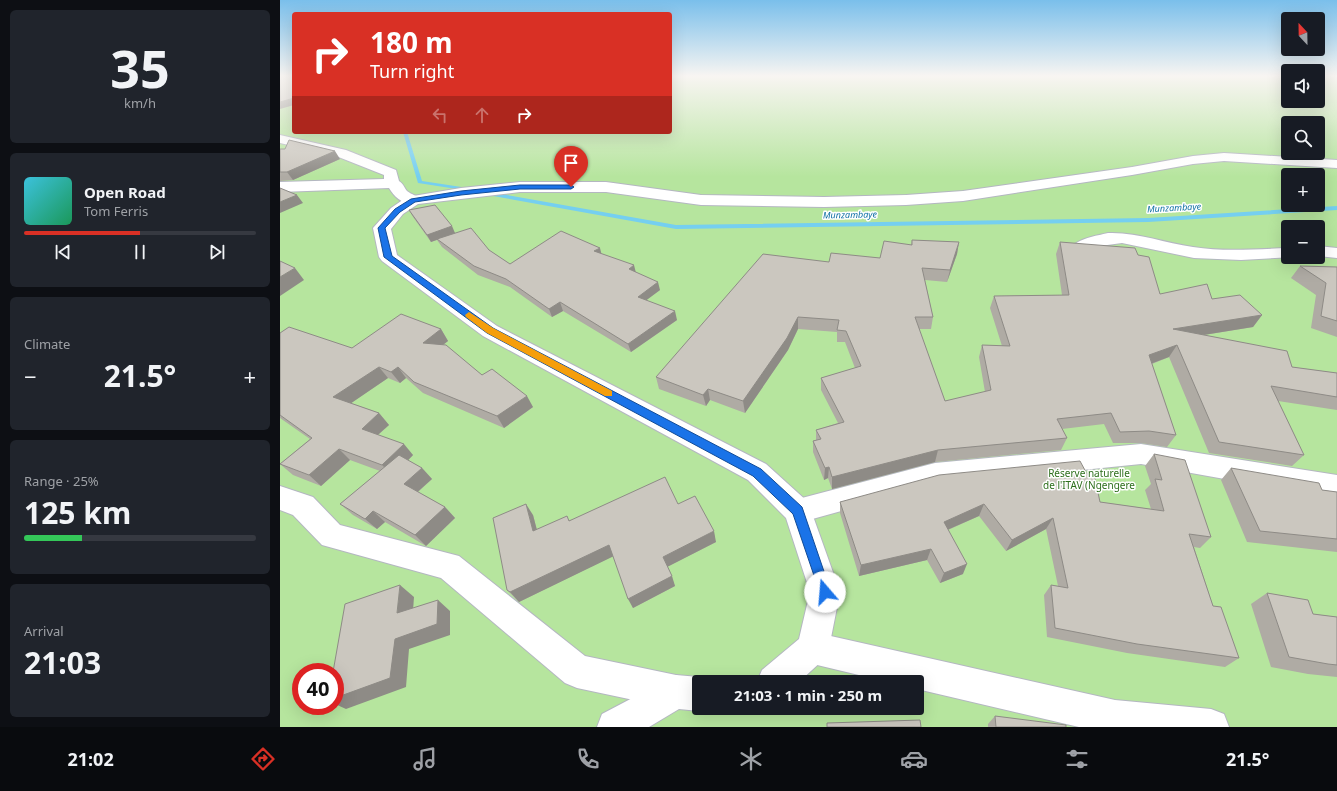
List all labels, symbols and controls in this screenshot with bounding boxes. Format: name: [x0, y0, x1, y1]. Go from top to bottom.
north arrow: [1281, 12, 1325, 56]
map controls: [1281, 12, 1325, 264]
text: 180 m: [370, 23, 453, 61]
icon: right: [304, 28, 356, 80]
text: 35: [110, 32, 170, 103]
text: Turn right: [370, 59, 454, 83]
button: sound: [1281, 64, 1325, 108]
text: km/h: [124, 94, 156, 112]
icon: left: [429, 104, 451, 126]
icon: ahead: [471, 104, 493, 126]
icon: right: [513, 104, 535, 126]
button: search: [1281, 116, 1325, 160]
pin: [554, 146, 588, 187]
icon: arrive: [560, 152, 582, 174]
button: +: [1281, 168, 1325, 212]
text: Open Road: [84, 182, 166, 202]
water label: Munzambaye: [1147, 200, 1202, 215]
text: Tom Ferris: [84, 202, 148, 220]
water label: Munzambaye: [823, 208, 878, 221]
button: −: [1281, 220, 1325, 264]
icon: previous: [52, 241, 74, 263]
icon: pause: [129, 241, 151, 263]
icon: next: [206, 241, 228, 263]
text: Climate: [24, 335, 70, 353]
text: 21.5°: [104, 355, 176, 396]
text: −: [24, 361, 37, 391]
text: +: [243, 361, 256, 391]
park label: Réserve naturelle de l'ITAV (Ngengere: [1043, 466, 1135, 492]
text: Range · 25%: [24, 472, 99, 490]
text: 125 km: [24, 492, 131, 533]
position arrow: [804, 571, 846, 613]
text: Arrival: [24, 622, 64, 640]
text: 21:03: [24, 642, 101, 683]
speed limit sign: 40: [292, 663, 344, 715]
text: 21:03 · 1 min · 250 m: [734, 685, 882, 705]
icon: directions: [249, 745, 277, 773]
icon: music: [411, 745, 439, 773]
icon: phone: [574, 745, 602, 773]
icon: climate: [737, 745, 765, 773]
icon: car: [900, 745, 928, 773]
icon: filters: [1063, 745, 1091, 773]
text: 21:02: [67, 747, 114, 771]
text: 21.5°: [1226, 747, 1270, 771]

